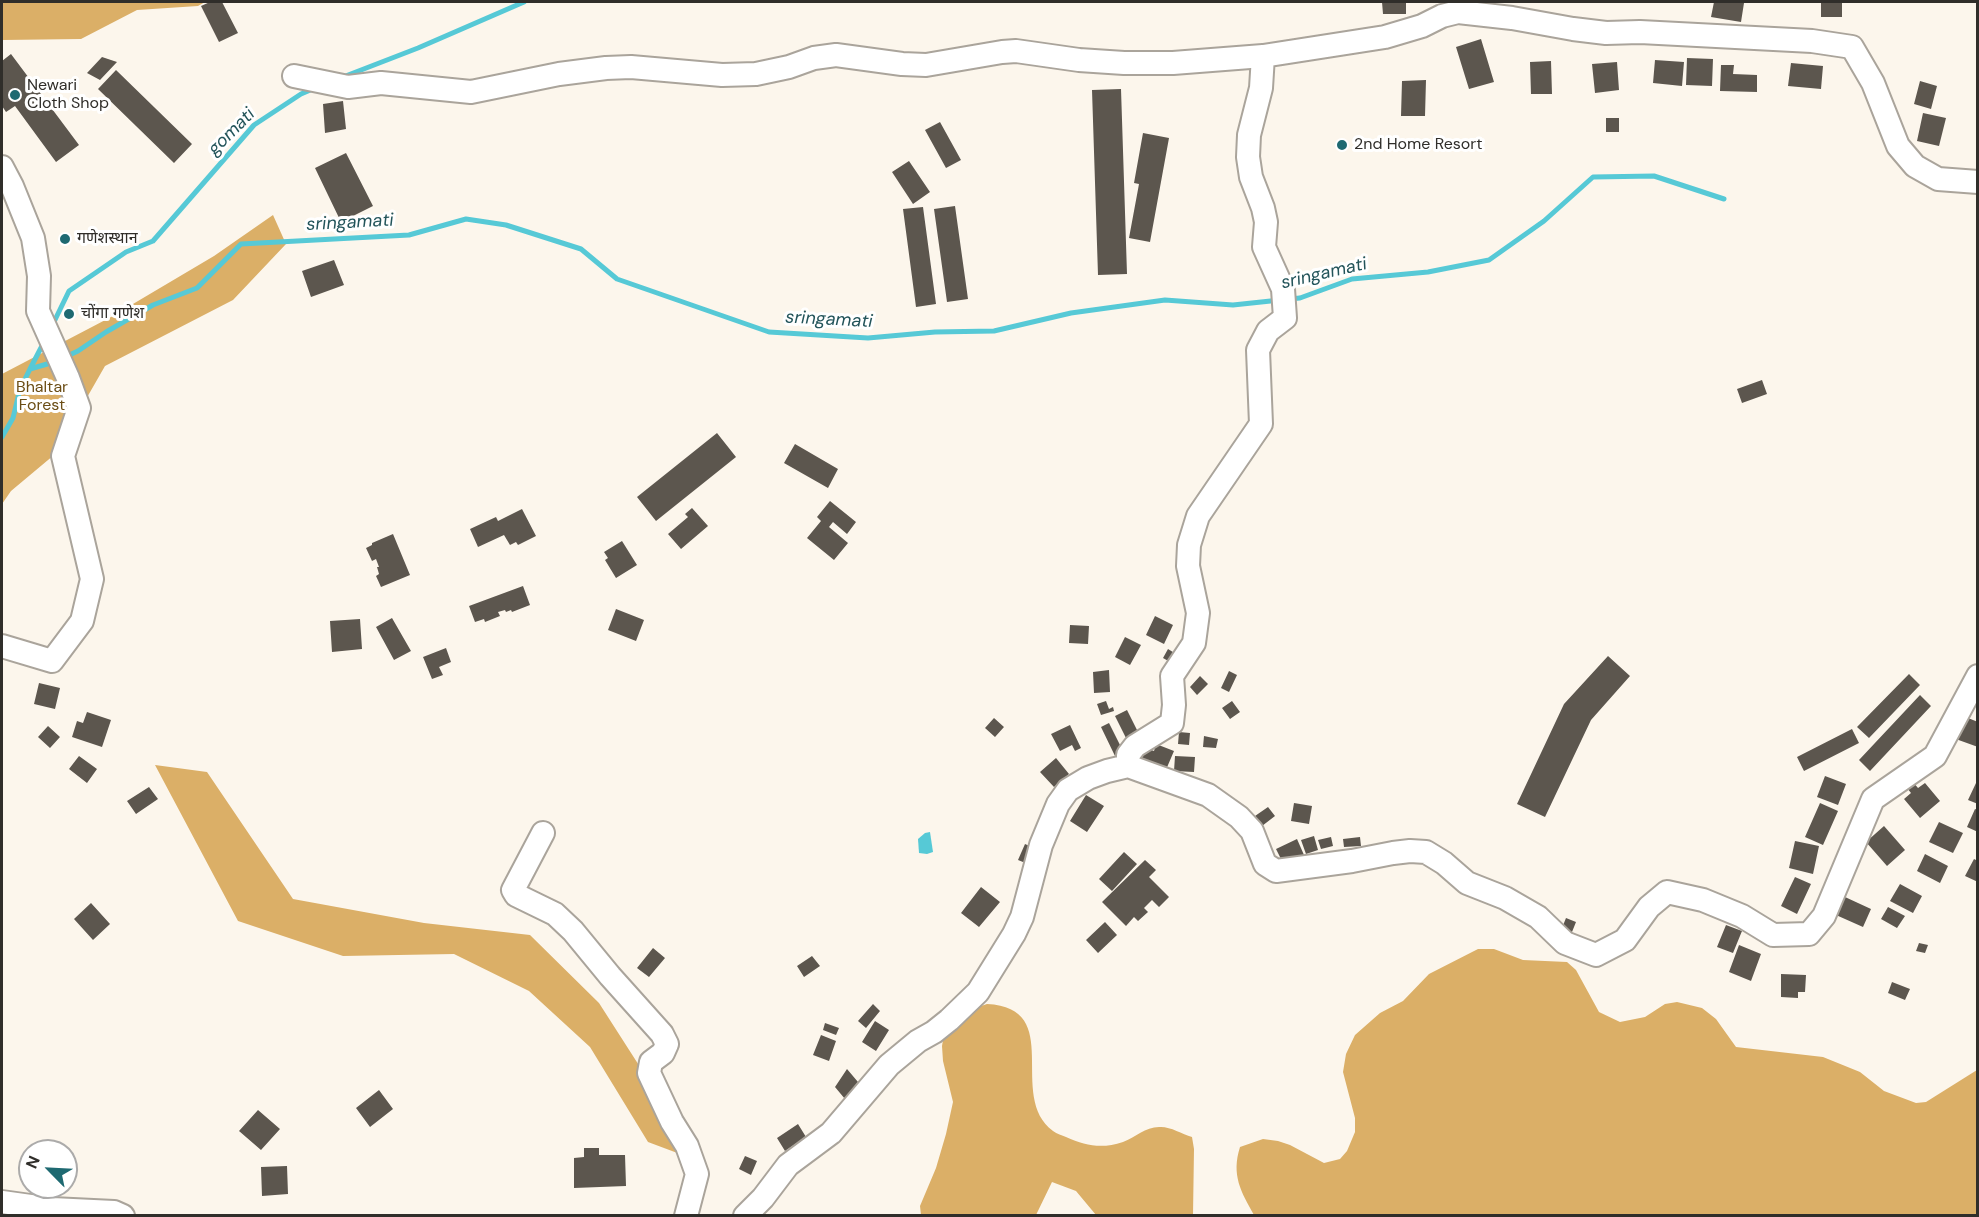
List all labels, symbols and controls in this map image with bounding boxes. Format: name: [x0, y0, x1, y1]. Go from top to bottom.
place label: Newari Cloth Shop: [27, 76, 109, 114]
marker: Newari Cloth Shop: [8, 88, 22, 102]
water label: gomati: [204, 104, 260, 160]
place label: 2nd Home Resort: [1354, 135, 1482, 155]
marker: 2nd Home Resort: [1335, 138, 1349, 152]
water label: sringamati: [306, 210, 394, 236]
place label: गणेशस्थान: [77, 229, 138, 249]
marker: गणेशस्थान: [58, 232, 72, 246]
water label: sringamati: [1279, 254, 1369, 294]
place label: चोंगा गणेश: [81, 304, 144, 324]
marker: चोंगा गणेश: [62, 307, 76, 321]
water label: sringamati: [785, 307, 873, 333]
park label: Bhaltar Forest: [16, 378, 68, 416]
north arrow: [18, 1139, 78, 1199]
text: N: [21, 1153, 45, 1172]

